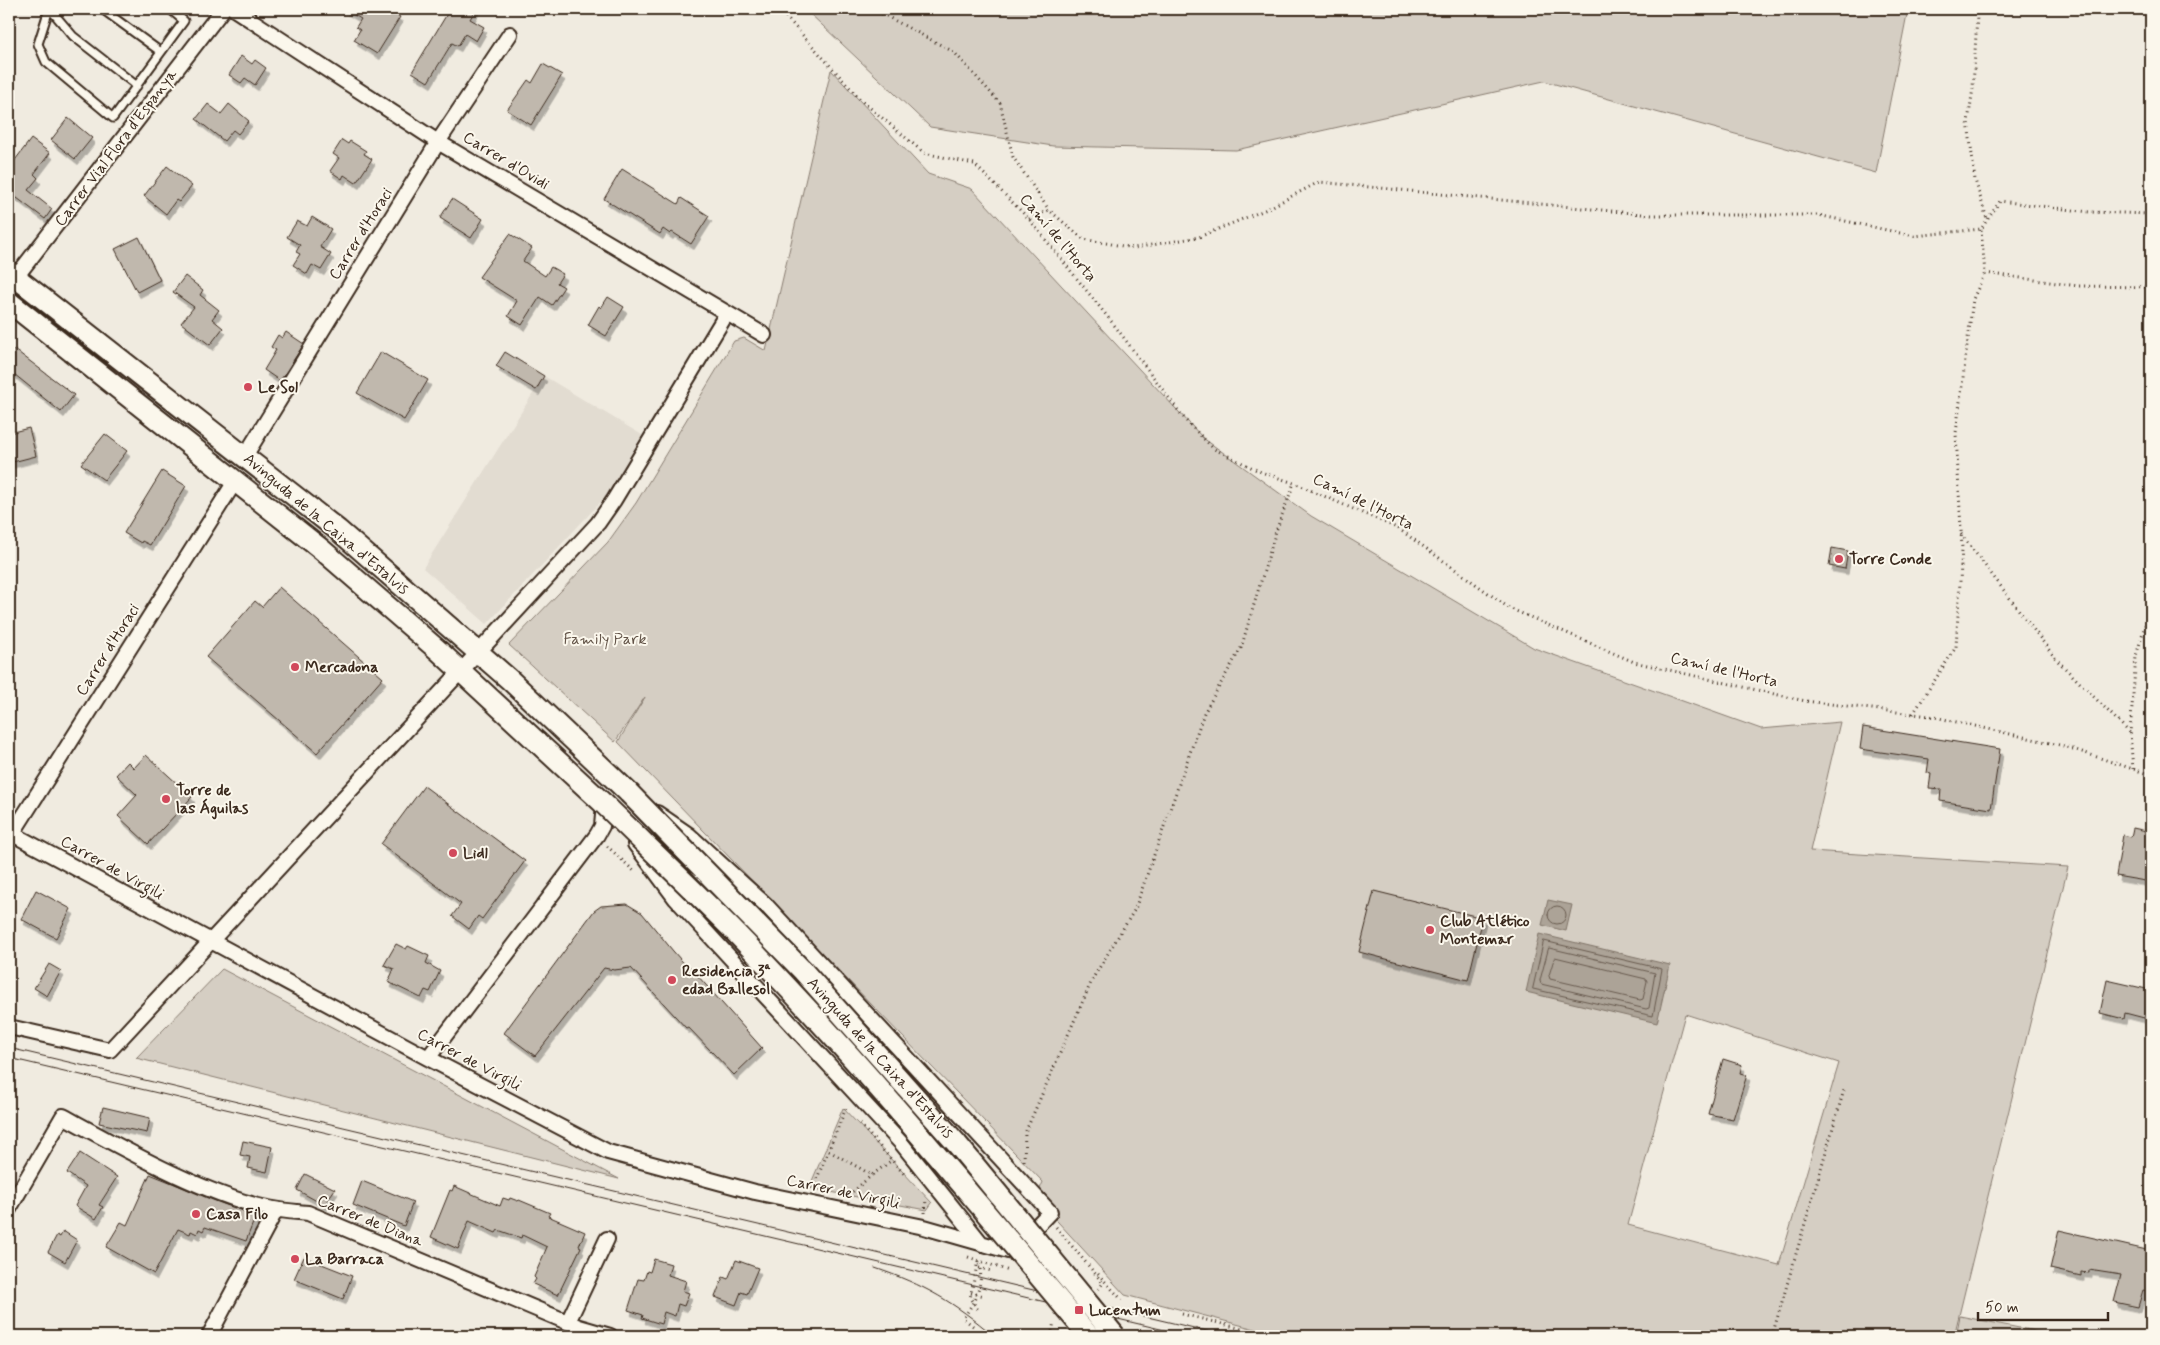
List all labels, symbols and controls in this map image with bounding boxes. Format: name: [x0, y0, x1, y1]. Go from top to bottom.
street label: Carrer Vial Flora d'Espanya: [50, 65, 182, 231]
street label: Carrer d'Ovidi: [459, 127, 553, 195]
street label: Carrer d'Horaci: [324, 184, 398, 284]
street label: Camí de l'Horta: [1015, 189, 1101, 287]
place label: Le Sol: [258, 377, 298, 398]
marker: Le Sol: [242, 381, 254, 393]
street label: Avinguda de la Caixa d'Estalvis: [238, 448, 413, 600]
street label: Camí de l'Horta: [1309, 469, 1417, 536]
place label: Torre Conde: [1849, 549, 1932, 570]
marker: Torre Conde: [1833, 553, 1845, 565]
street label: Carrer d'Horaci: [71, 600, 145, 700]
park label: Family Park: [563, 629, 647, 650]
street label: Camí de l'Horta: [1668, 647, 1780, 693]
place label: Mercadona: [305, 657, 378, 678]
marker: Mercadona: [289, 661, 301, 673]
place label: Torre de las Águilas: [176, 780, 249, 820]
marker: Torre de las Águilas: [160, 793, 172, 805]
street label: Carrer de Virgili: [56, 831, 167, 906]
place label: Lidl: [463, 843, 488, 864]
marker: Lidl: [447, 847, 459, 859]
place label: Club Atlético Montemar: [1440, 911, 1530, 950]
marker: Club Atlético Montemar: [1424, 924, 1436, 936]
place label: Residencia 3ª edad Ballesol: [682, 961, 771, 1000]
street label: Avinguda de la Caixa d'Estalvis: [801, 973, 958, 1144]
marker: Residencia 3ª edad Ballesol: [666, 974, 678, 986]
street label: Carrer de Virgili: [413, 1024, 525, 1097]
street label: Carrer de Virgili: [784, 1170, 901, 1215]
street label: Carrer de Diana: [314, 1190, 426, 1252]
place label: Casa Filo: [206, 1204, 268, 1225]
marker: Casa Filo: [190, 1208, 202, 1220]
place label: La Barraca: [305, 1249, 384, 1270]
marker: La Barraca: [289, 1253, 301, 1265]
scale bar: [1978, 1290, 2108, 1322]
text: 50 m: [1985, 1298, 2019, 1318]
place label: Lucentum: [1089, 1300, 1161, 1321]
marker: Lucentum: [1073, 1304, 1085, 1316]

